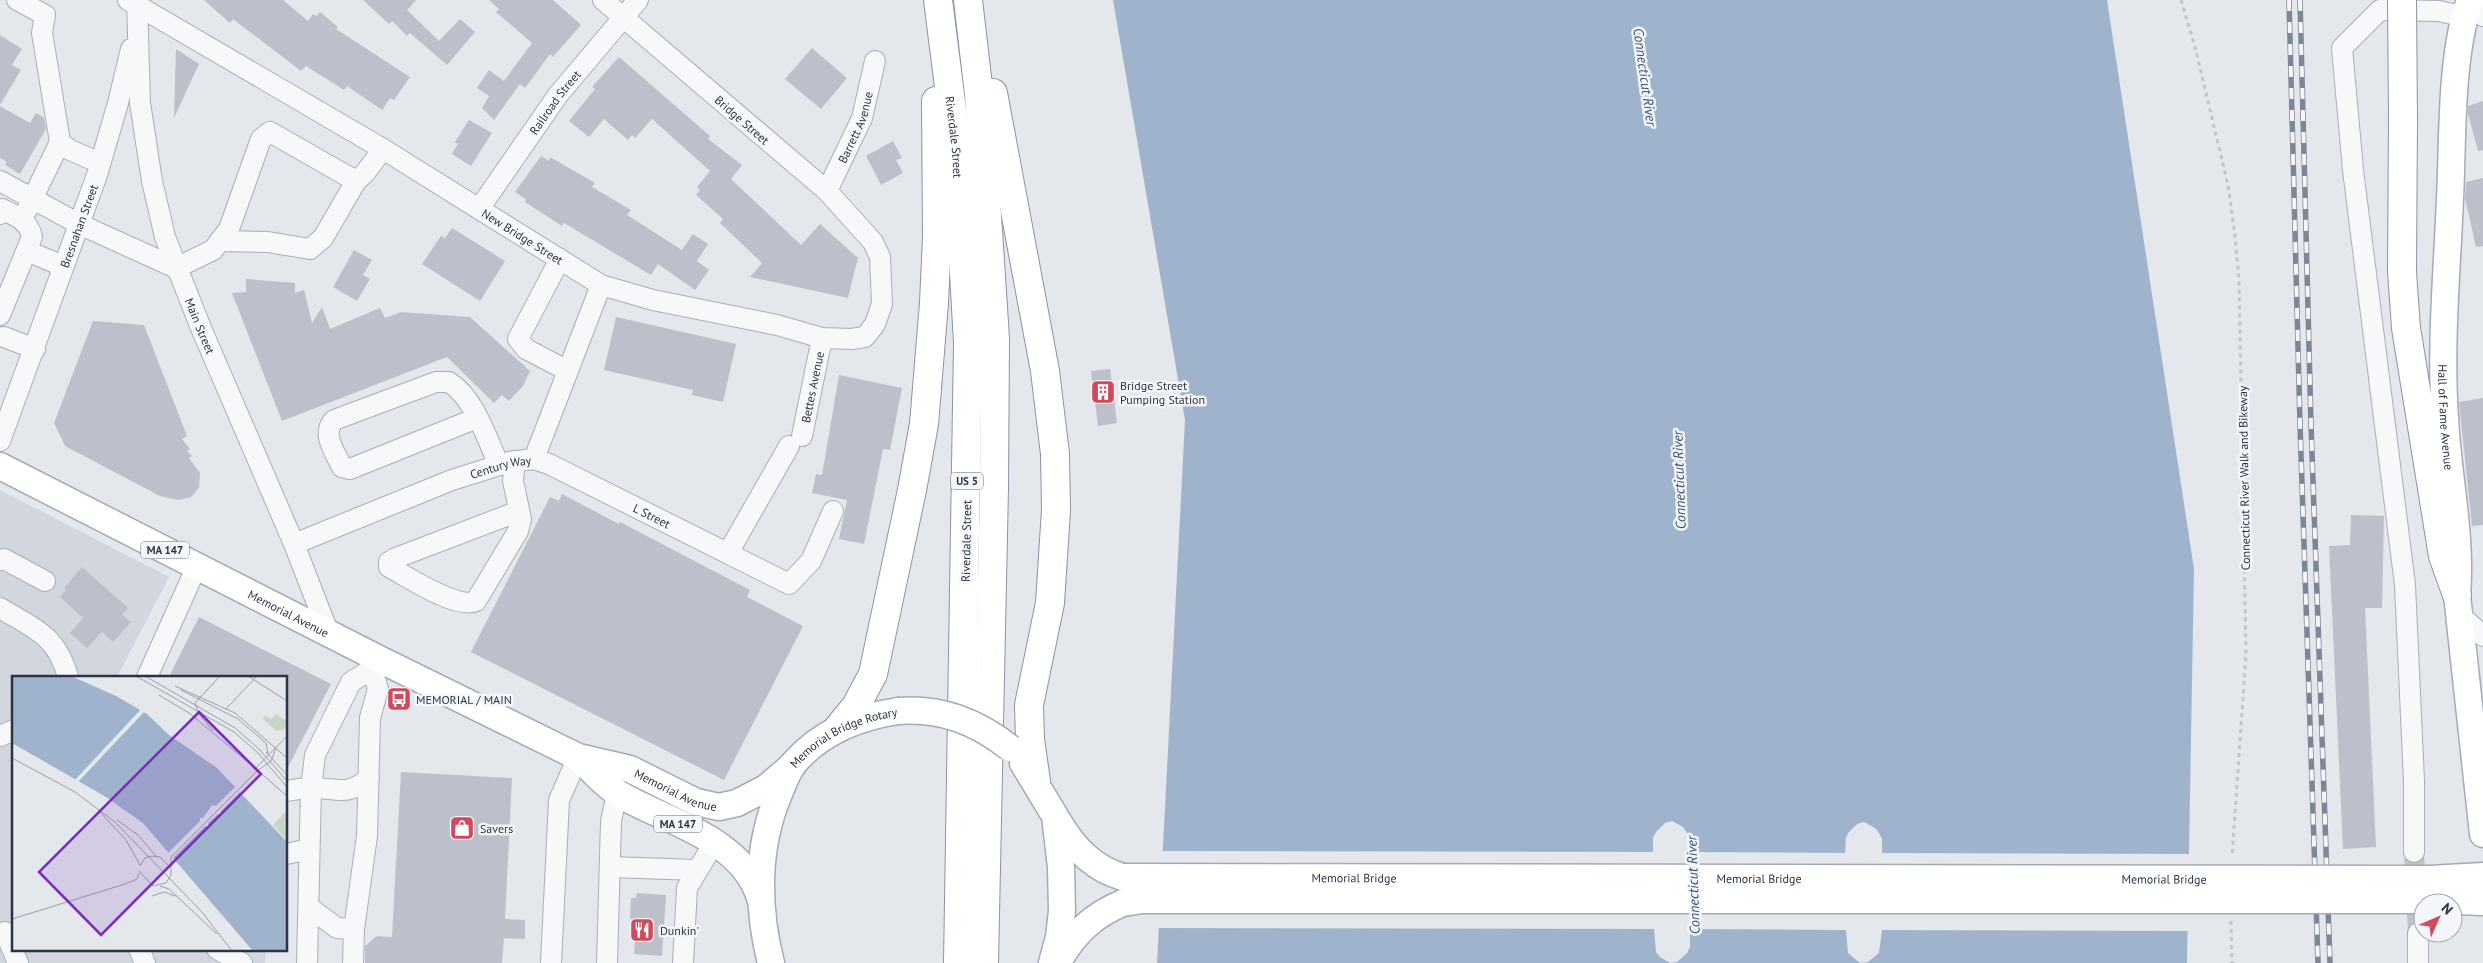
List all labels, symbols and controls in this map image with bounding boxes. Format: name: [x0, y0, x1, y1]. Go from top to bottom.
water label: Connecticut River: [1629, 27, 1661, 128]
street label: Railroad Street: [526, 67, 583, 137]
street label: Barrett Avenue: [834, 90, 875, 165]
street label: Bridge Street: [712, 92, 772, 148]
street label: Riverdale Street: [943, 95, 966, 178]
street label: Bresnahan Street: [56, 182, 101, 270]
street label: New Bridge Street: [479, 205, 566, 267]
street label: Main Street: [182, 296, 219, 356]
street label: Bettes Avenue: [797, 350, 827, 424]
street label: Hall of Fame Avenue: [2436, 364, 2457, 471]
place label: Bridge Street Pumping Station: [1120, 378, 1205, 407]
building icon: Bridge Street Pumping Station: [1090, 379, 1116, 405]
street label: Connecticut River Walk and Bikeway: [2235, 385, 2253, 571]
water label: Connecticut River: [1668, 429, 1690, 530]
street label: Century Way: [468, 452, 532, 481]
road number: US 5: [951, 472, 983, 490]
street label: L Street: [631, 500, 673, 531]
street label: Riverdale Street: [958, 500, 974, 582]
road number: MA 147: [141, 542, 189, 558]
street label: Memorial Avenue: [246, 586, 332, 640]
inset map: [12, 676, 288, 950]
bus stop icon: MEMORIAL / MAIN: [386, 686, 412, 712]
place label: MEMORIAL / MAIN: [416, 692, 512, 707]
street label: Memorial Bridge Rotary: [786, 704, 899, 770]
street label: Memorial Avenue: [632, 765, 718, 814]
shop icon: Savers: [449, 815, 475, 841]
road number: MA 147: [654, 816, 702, 832]
place label: Savers: [480, 821, 513, 836]
water label: Connecticut River: [1682, 834, 1704, 935]
street label: Memorial Bridge: [1311, 870, 1397, 885]
street label: Memorial Bridge: [1716, 870, 1802, 886]
street label: Memorial Bridge: [2121, 871, 2207, 886]
north arrow: [2413, 893, 2463, 943]
text: N: [2438, 899, 2457, 918]
restaurant icon: Dunkin': [629, 917, 655, 943]
place label: Dunkin': [660, 923, 699, 938]

